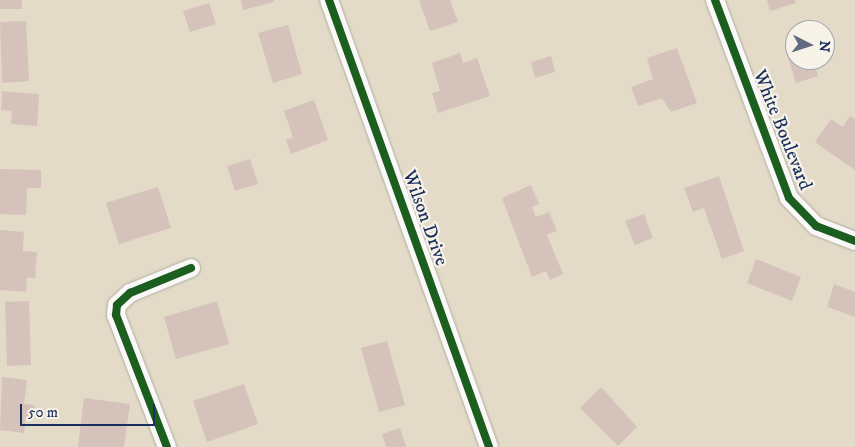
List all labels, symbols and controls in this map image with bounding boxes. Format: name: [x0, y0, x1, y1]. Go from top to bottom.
north arrow: [785, 20, 835, 70]
text: N: [814, 40, 833, 53]
street label: White Boulevard: [748, 67, 816, 193]
street label: Wilson Drive: [397, 167, 453, 269]
scale bar: [22, 394, 158, 426]
text: 50 m: [28, 403, 58, 422]

